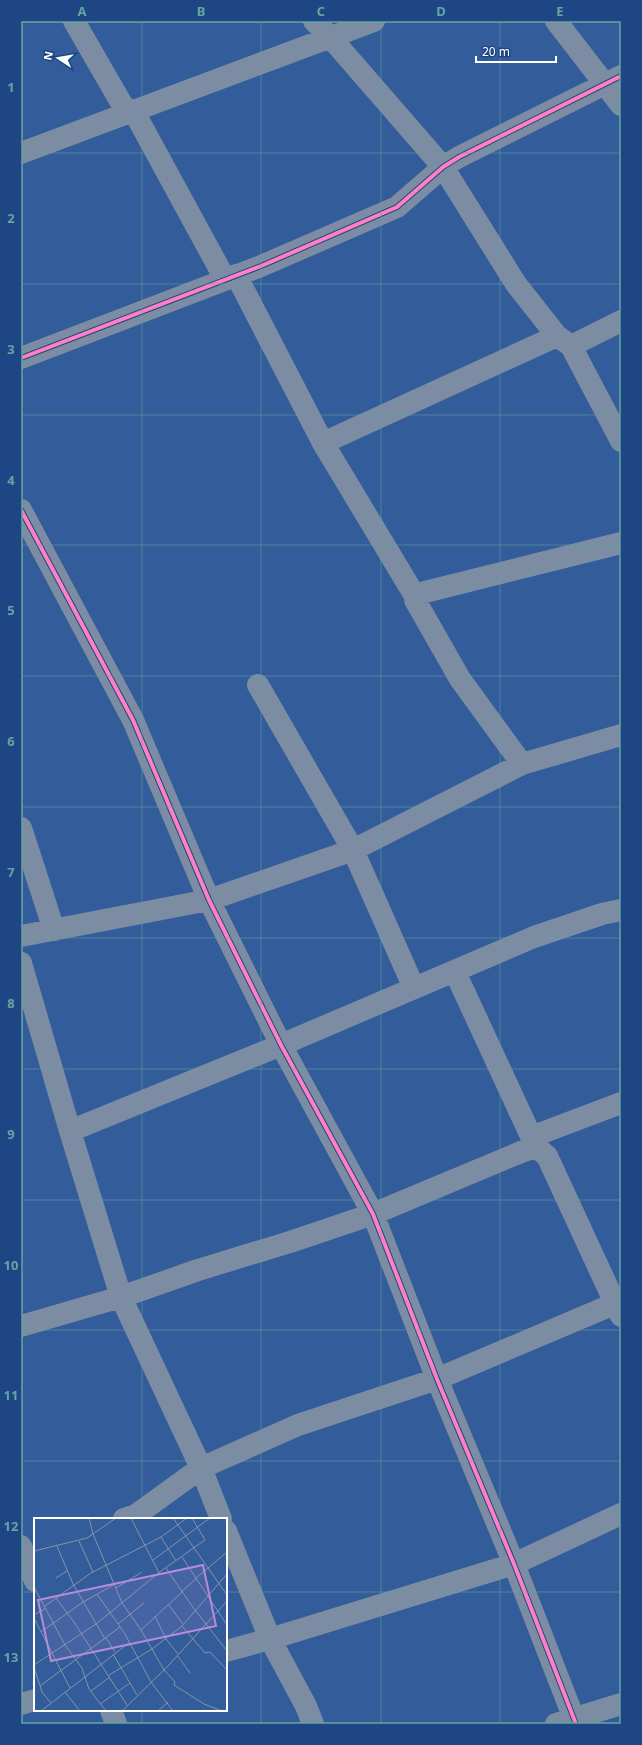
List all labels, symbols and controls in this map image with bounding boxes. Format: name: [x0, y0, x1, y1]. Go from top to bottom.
text: A: [78, 2, 87, 20]
text: B: [197, 2, 205, 20]
text: C: [317, 2, 325, 20]
text: D: [436, 2, 446, 20]
text: E: [556, 2, 564, 20]
north arrow: [38, 38, 78, 78]
scale bar: [476, 38, 556, 64]
text: 20 m: [482, 43, 510, 60]
text: N: [39, 50, 56, 62]
text: 1: [7, 78, 15, 96]
text: 2: [7, 209, 15, 227]
text: 3: [7, 340, 15, 358]
text: 4: [7, 471, 15, 489]
text: 5: [7, 601, 15, 619]
text: 6: [7, 732, 15, 750]
text: 7: [7, 863, 15, 881]
text: 8: [7, 994, 15, 1012]
text: 9: [7, 1125, 15, 1143]
text: 10: [4, 1256, 18, 1274]
text: 11: [4, 1386, 18, 1404]
text: 12: [4, 1517, 18, 1535]
inset map: [34, 1518, 227, 1711]
text: 13: [4, 1648, 18, 1666]

